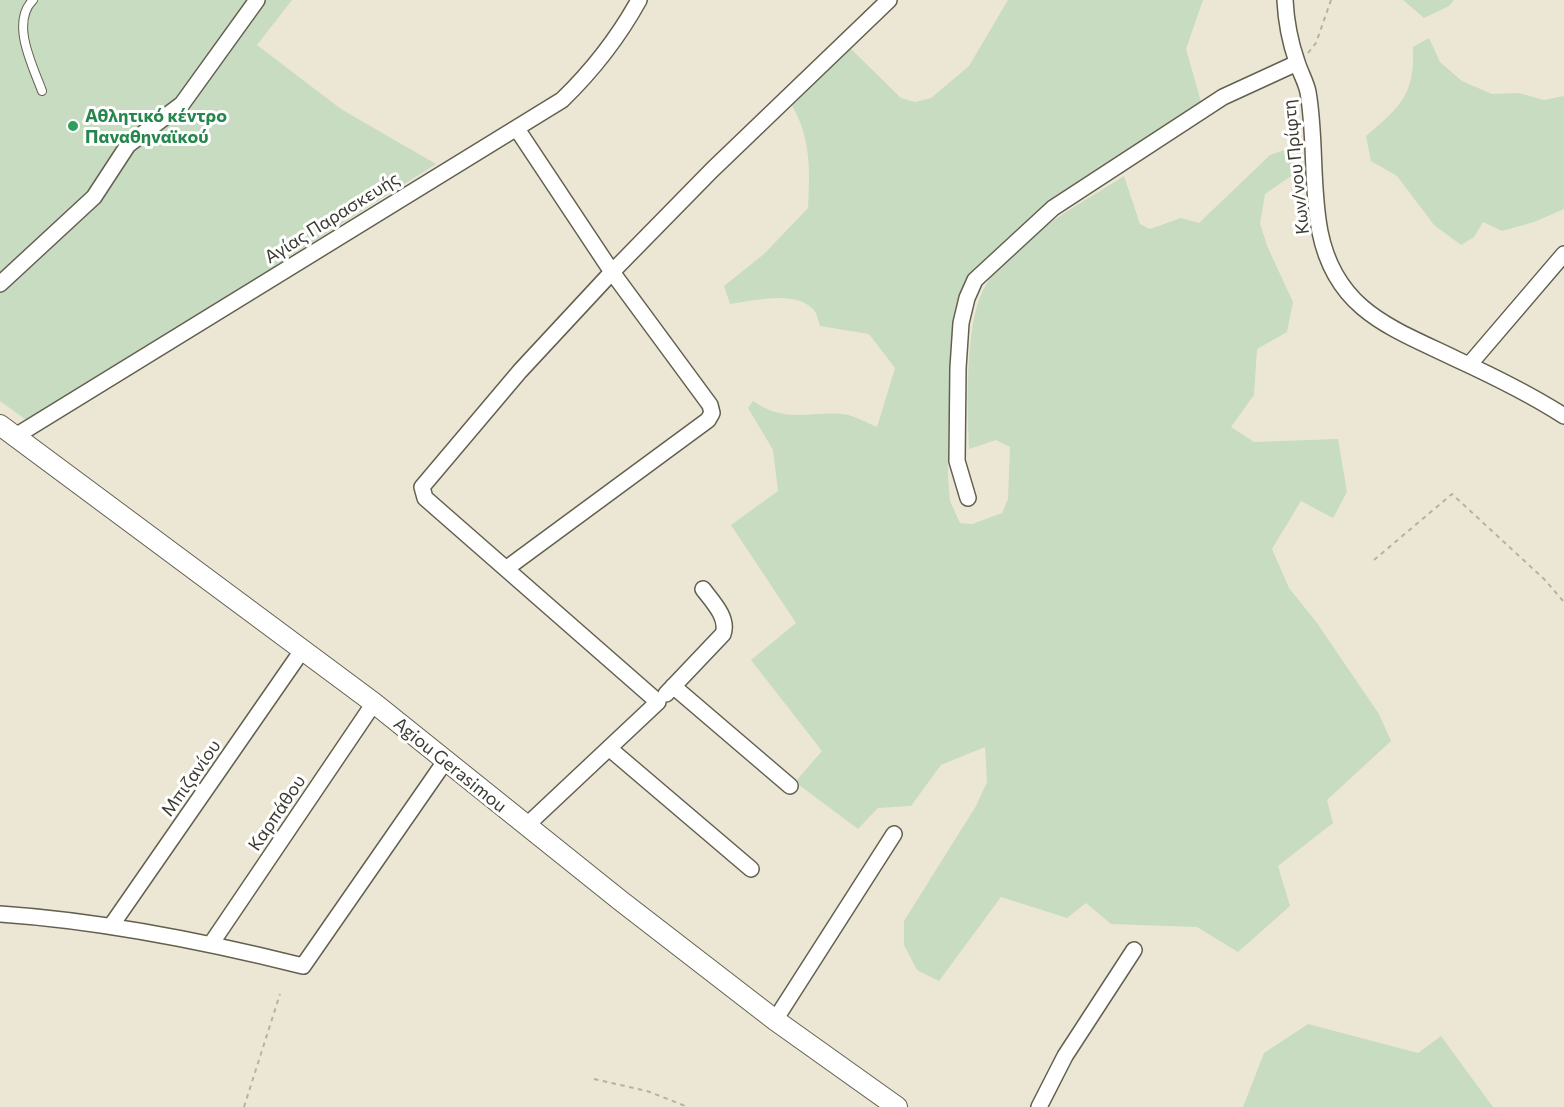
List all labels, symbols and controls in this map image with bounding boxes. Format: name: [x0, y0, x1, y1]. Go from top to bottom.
street label: Κων/νου Πρίφτη: [1278, 98, 1314, 236]
place label: Αθλητικό κέντρο Παναθηναϊκού: [85, 105, 227, 148]
marker: Αθλητικό κέντρο Παναθηναϊκού: [66, 119, 80, 133]
street label: Αγίας Παρασκευής: [261, 168, 403, 268]
street label: Agiou Gerasimou: [389, 713, 511, 817]
street label: Μπιζανίου: [157, 736, 225, 820]
street label: Καρπάθου: [244, 771, 310, 855]

